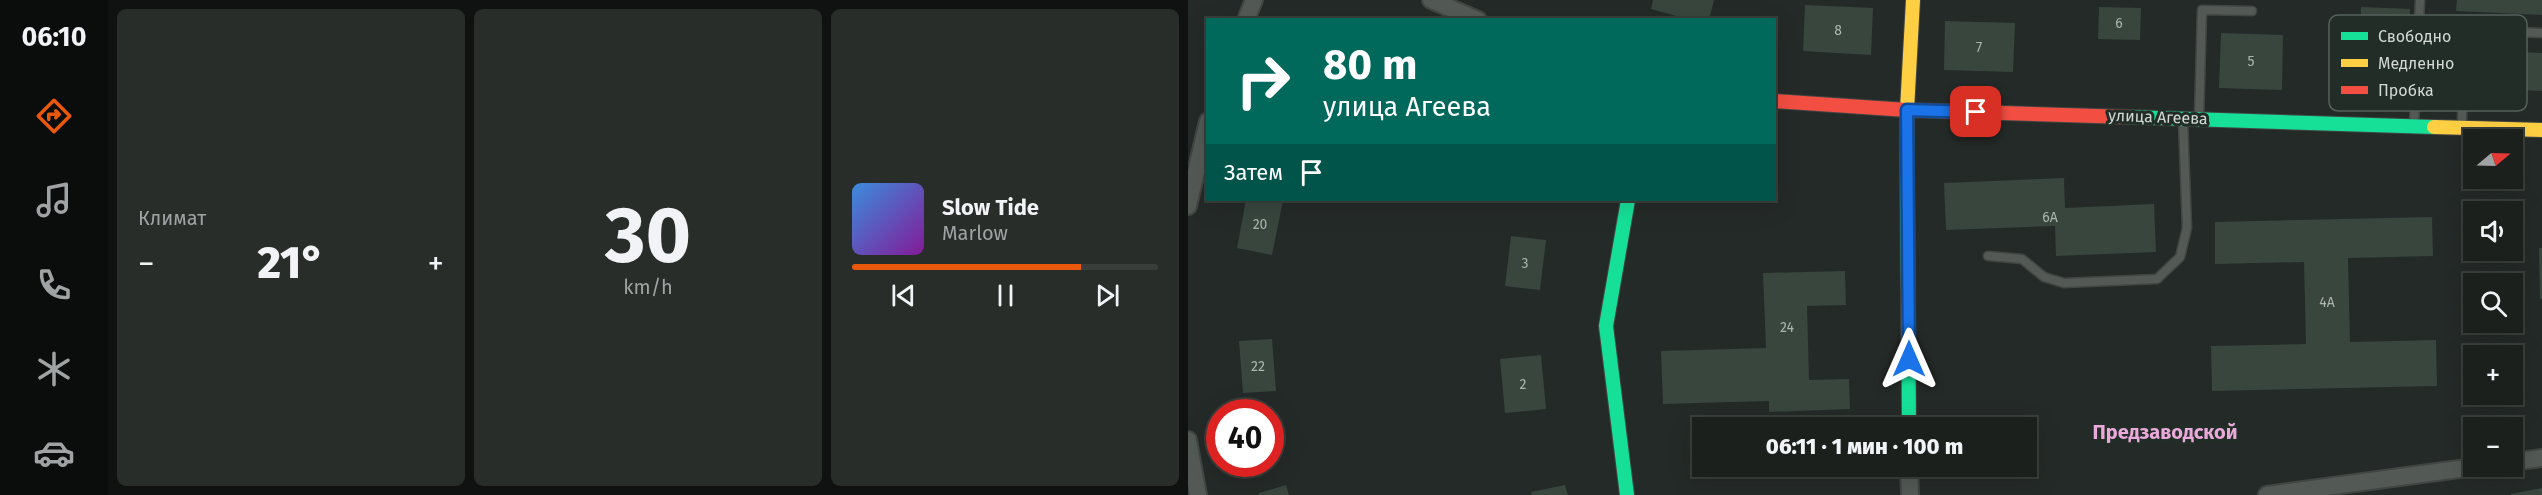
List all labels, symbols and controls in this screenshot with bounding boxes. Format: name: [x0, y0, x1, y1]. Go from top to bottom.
house number: 6: [2115, 15, 2123, 32]
legend: [2329, 15, 2527, 111]
text: 06:10: [22, 21, 86, 53]
house number: 8: [1834, 22, 1842, 39]
text: Свободно: [2378, 27, 2451, 46]
house number: 7: [1976, 39, 1982, 56]
text: 80 m: [1323, 40, 1417, 90]
icon: right: [1224, 42, 1302, 120]
house number: 5: [2247, 53, 2255, 70]
text: Медленно: [2378, 54, 2454, 73]
text: Пробка: [2378, 81, 2434, 100]
pin: [1950, 86, 2001, 137]
text: улица Агеева: [1323, 91, 1491, 123]
icon: directions: [33, 95, 75, 137]
icon: arrive: [1959, 95, 1992, 128]
street label: улица Агеева: [2108, 106, 2208, 128]
north arrow: [2463, 129, 2523, 189]
map controls: [2463, 129, 2523, 477]
icon: arrive: [1295, 156, 1328, 189]
text: Затем: [1224, 159, 1283, 186]
icon: music: [33, 179, 75, 221]
text: 30: [605, 189, 691, 283]
text: Slow Tide: [942, 194, 1039, 221]
button: sound: [2463, 201, 2523, 261]
text: Климат: [138, 206, 206, 230]
house number: 6А: [2042, 209, 2058, 226]
house number: 20: [1253, 216, 1268, 233]
text: Marlow: [942, 221, 1008, 245]
text: 21°: [257, 236, 325, 290]
text: −: [138, 244, 155, 284]
text: +: [428, 244, 444, 284]
house number: 3: [1522, 255, 1529, 272]
icon: phone: [33, 264, 75, 306]
button: search: [2463, 273, 2523, 333]
text: km/h: [623, 275, 673, 299]
icon: previous: [887, 279, 920, 312]
icon: pause: [989, 279, 1022, 312]
icon: next: [1091, 279, 1124, 312]
house number: 4А: [2319, 294, 2335, 311]
house number: 24: [1780, 319, 1795, 336]
position arrow: [1877, 327, 1941, 391]
button: +: [2463, 345, 2523, 405]
icon: climate: [33, 348, 75, 390]
house number: 22: [1251, 358, 1265, 375]
house number: 2: [1520, 376, 1527, 393]
speed limit sign: 40: [1206, 399, 1284, 477]
button: −: [2463, 417, 2523, 477]
district label: Предзаводской: [2092, 420, 2238, 444]
icon: car: [33, 432, 75, 474]
text: 06:11 · 1 мин · 100 m: [1766, 433, 1963, 460]

